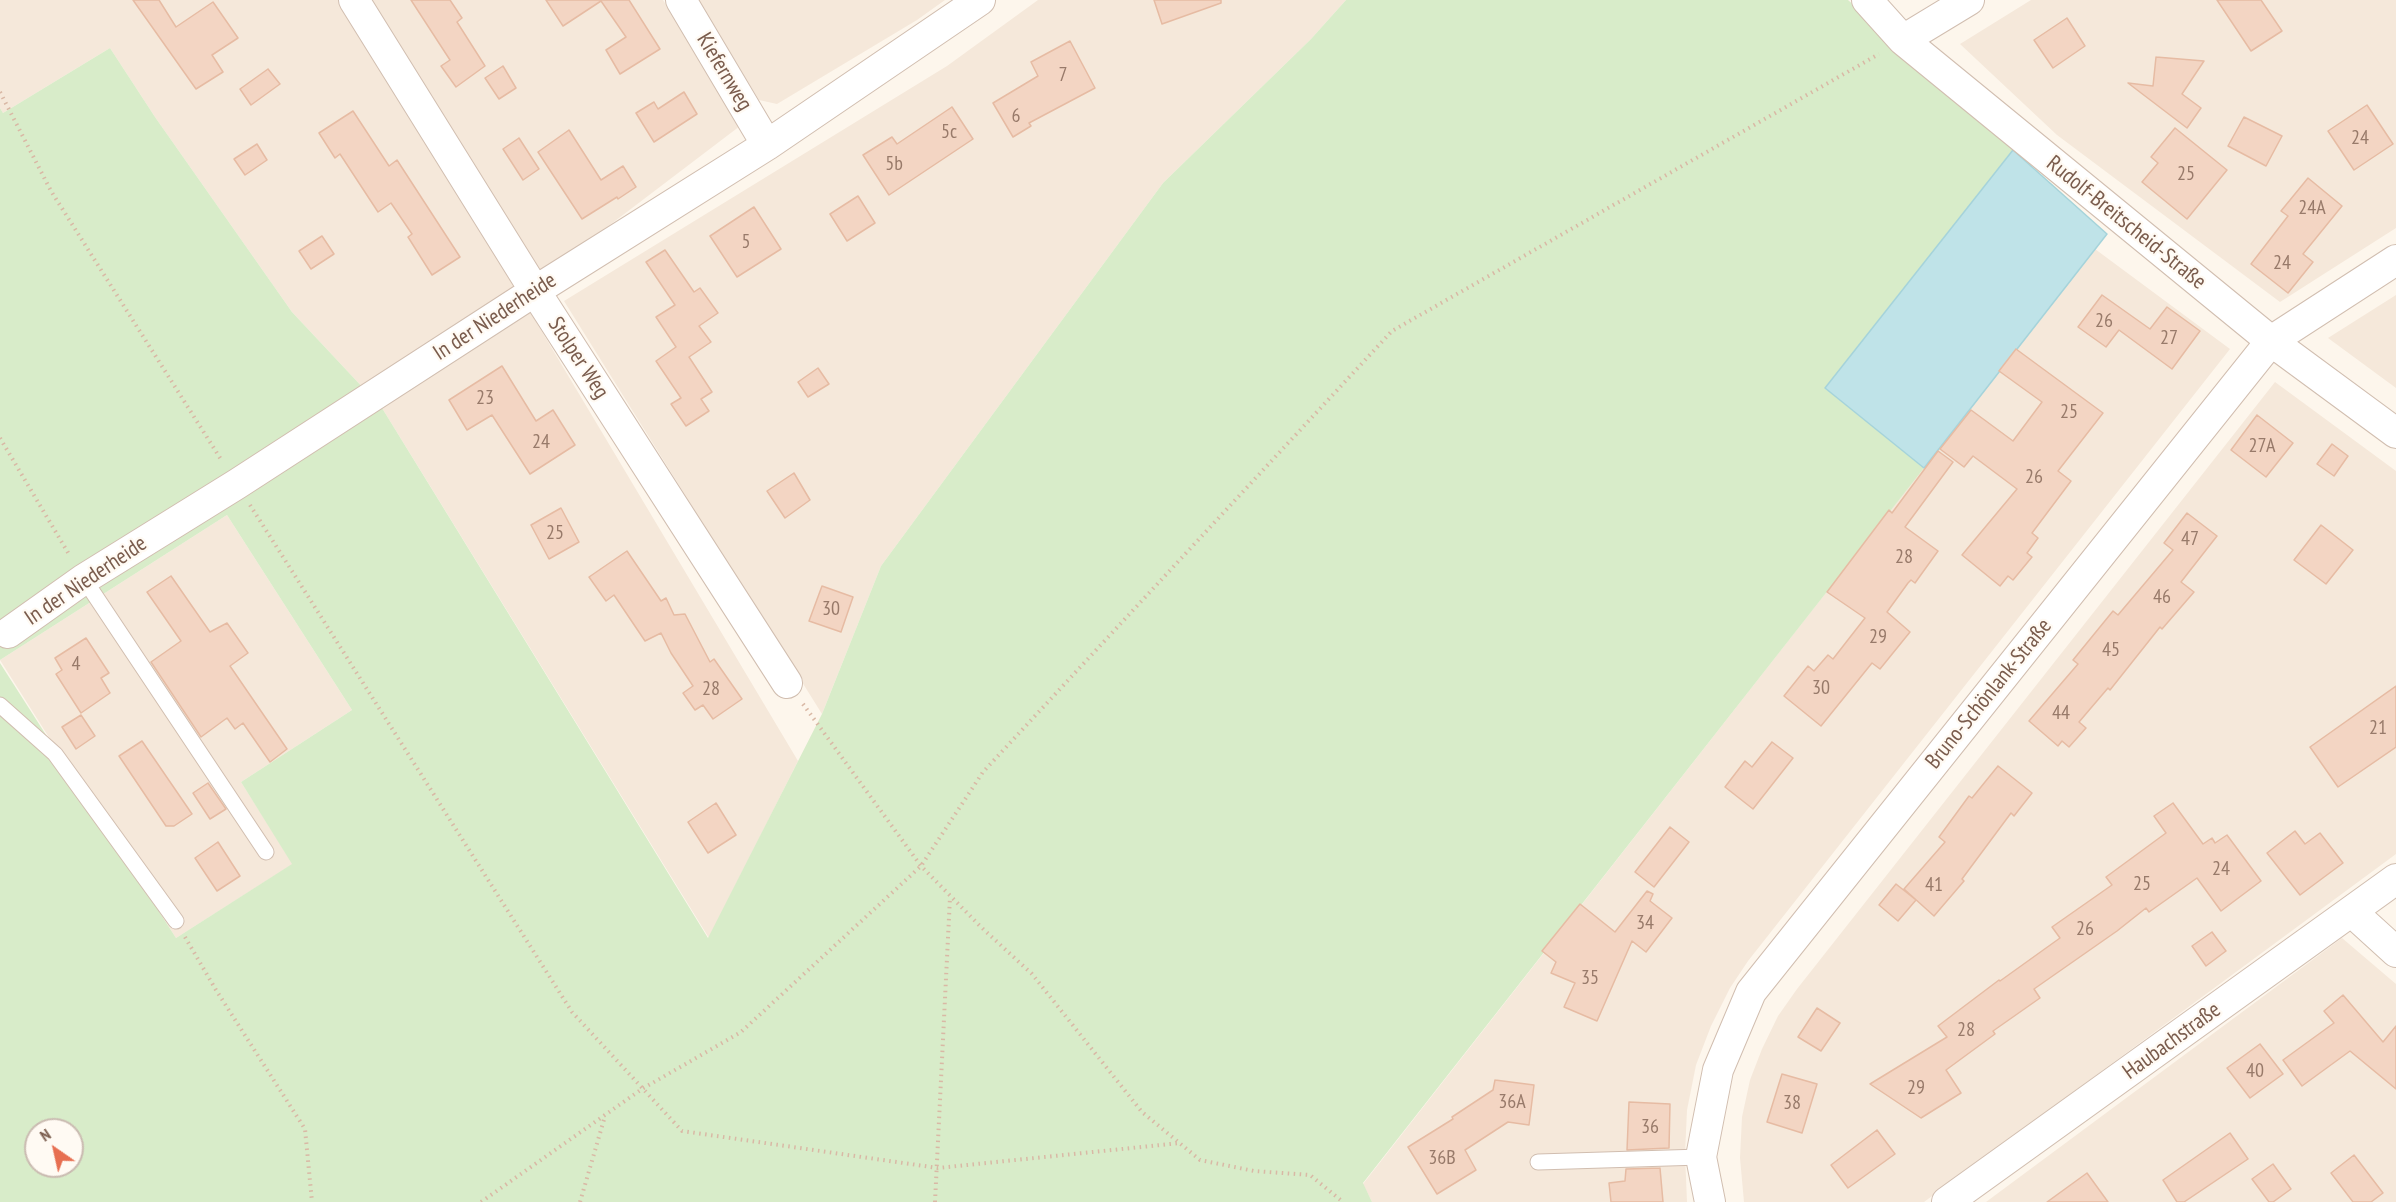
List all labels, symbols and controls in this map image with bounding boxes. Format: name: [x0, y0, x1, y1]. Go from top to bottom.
street label: Kiefernweg: [690, 28, 758, 116]
house number: 7: [1059, 63, 1067, 87]
house number: 6: [1012, 104, 1020, 128]
house number: 5c: [941, 120, 957, 144]
house number: 24: [2351, 126, 2369, 150]
street label: Rudolf-Breitscheid-Straße: [2041, 151, 2211, 295]
house number: 5b: [885, 152, 903, 176]
house number: 25: [2177, 162, 2195, 186]
house number: 24A: [2298, 196, 2326, 220]
house number: 5: [742, 230, 750, 254]
house number: 24: [2273, 251, 2291, 275]
street label: In der Niederheide: [429, 267, 561, 367]
house number: 26: [2095, 309, 2113, 333]
street label: Stolper Weg: [542, 312, 614, 404]
house number: 27: [2160, 326, 2178, 350]
house number: 23: [476, 386, 494, 410]
house number: 25: [2060, 400, 2078, 424]
house number: 24: [532, 430, 550, 454]
house number: 27A: [2248, 434, 2276, 458]
house number: 26: [2025, 465, 2043, 489]
house number: 25: [546, 521, 564, 545]
house number: 47: [2181, 527, 2199, 551]
street label: In der Niederheide: [20, 531, 152, 631]
house number: 28: [1895, 545, 1913, 569]
house number: 46: [2153, 585, 2171, 609]
house number: 30: [822, 597, 840, 621]
street label: Bruno-Schönlank-Straße: [1920, 614, 2058, 774]
house number: 29: [1869, 625, 1887, 649]
house number: 45: [2102, 638, 2120, 662]
house number: 4: [72, 652, 80, 676]
house number: 30: [1812, 676, 1830, 700]
house number: 28: [702, 677, 720, 701]
house number: 44: [2052, 701, 2070, 725]
house number: 21: [2369, 716, 2387, 740]
house number: 24: [2212, 857, 2230, 881]
house number: 25: [2133, 872, 2151, 896]
house number: 41: [1925, 873, 1943, 897]
house number: 34: [1636, 911, 1654, 935]
house number: 26: [2076, 917, 2094, 941]
house number: 35: [1581, 966, 1599, 990]
street label: Haubachstraße: [2118, 997, 2226, 1085]
house number: 28: [1957, 1018, 1975, 1042]
house number: 40: [2246, 1059, 2264, 1083]
house number: 29: [1907, 1076, 1925, 1100]
house number: 36A: [1498, 1090, 1526, 1114]
house number: 38: [1783, 1091, 1801, 1115]
house number: 36: [1641, 1115, 1659, 1139]
north arrow: [24, 1118, 84, 1178]
text: N: [36, 1124, 54, 1145]
house number: 36B: [1428, 1146, 1456, 1170]

